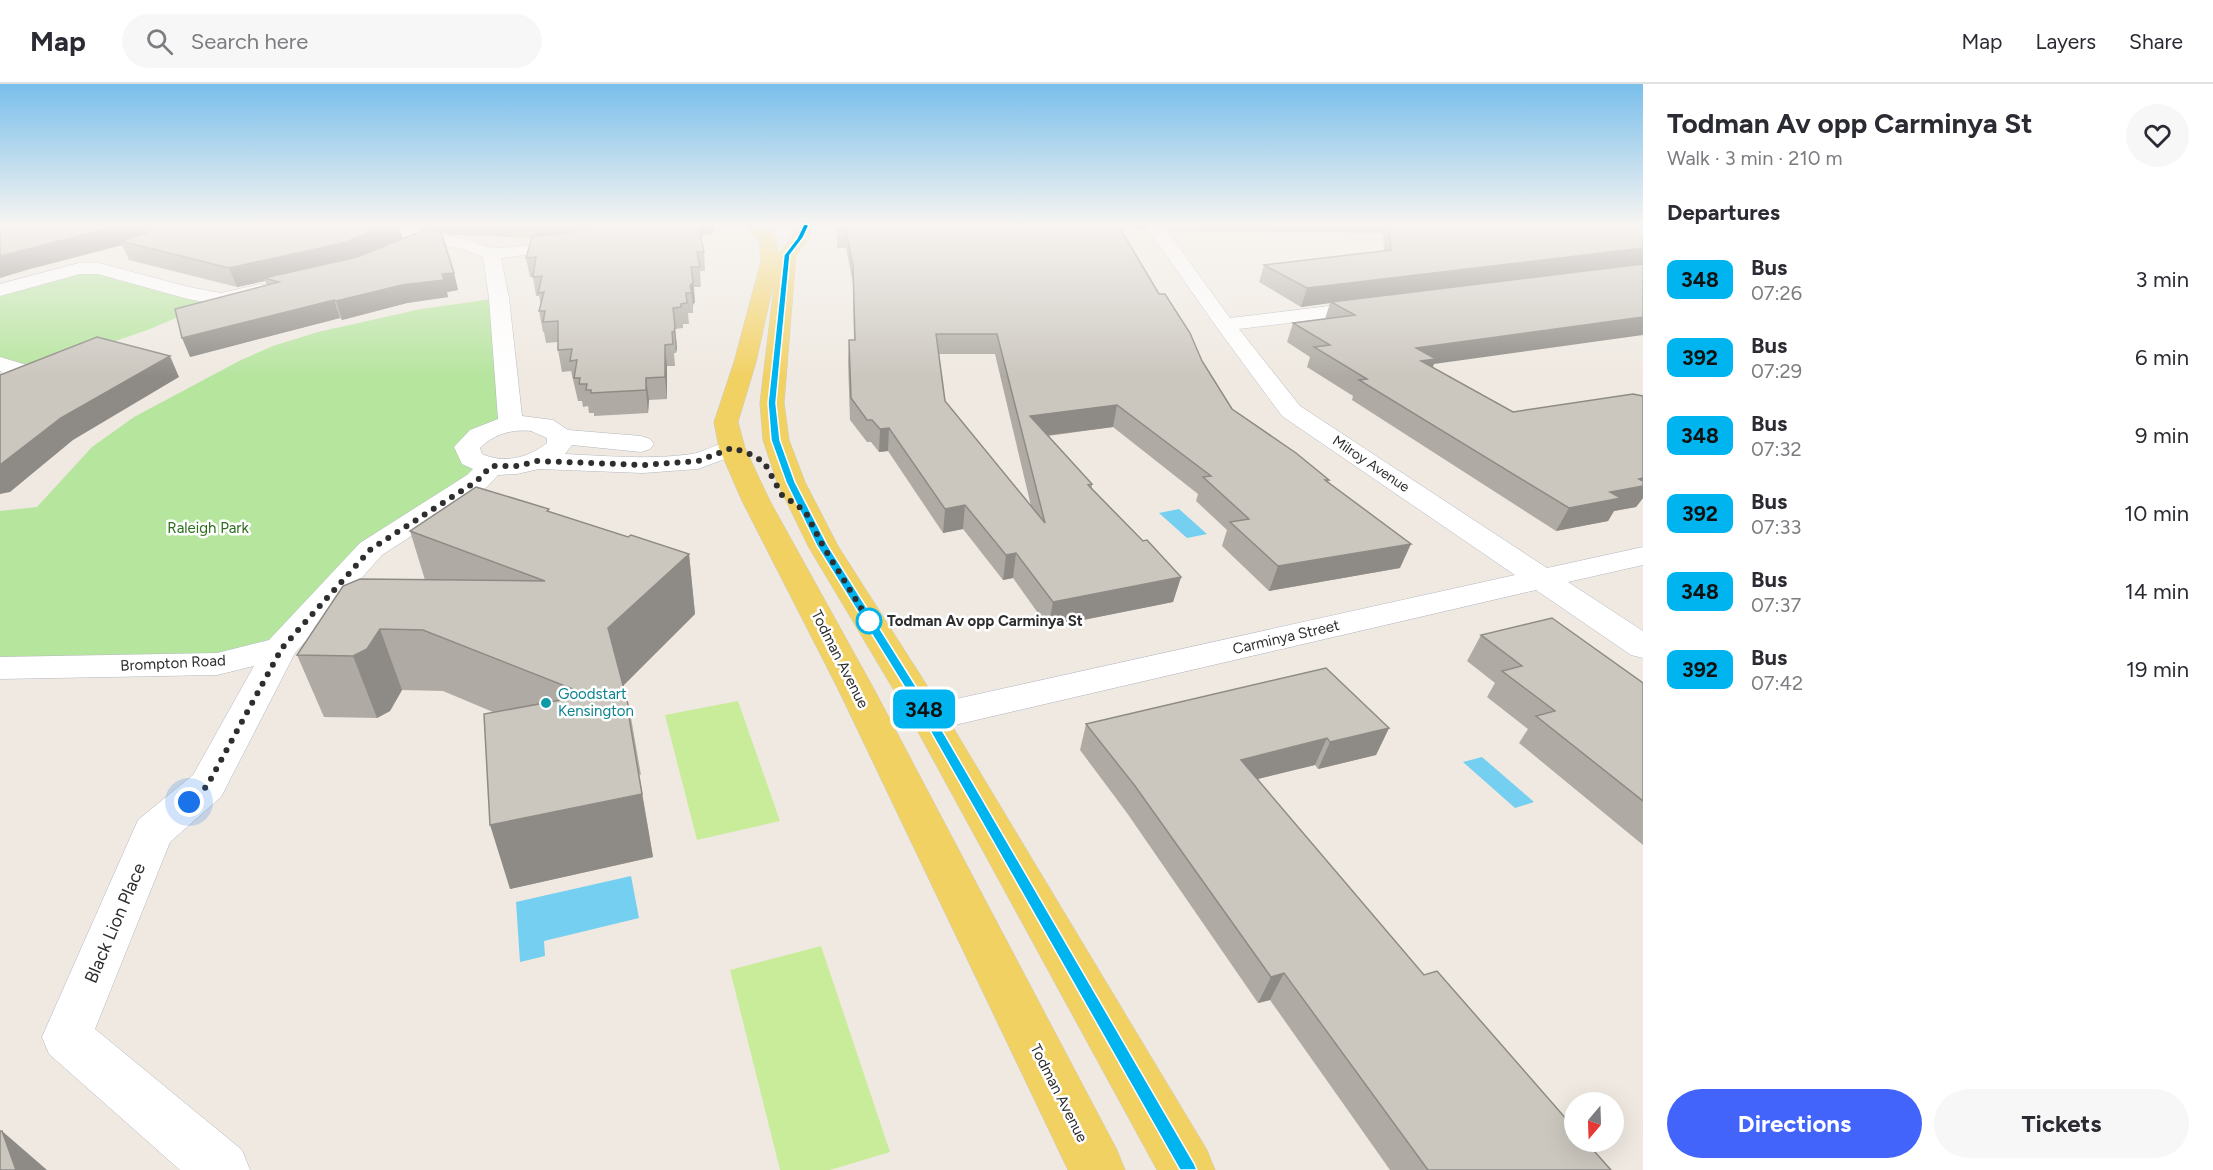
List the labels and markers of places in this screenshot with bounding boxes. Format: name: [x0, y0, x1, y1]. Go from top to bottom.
marker: Todman Av opp Carminya St: [856, 608, 882, 634]
place label: Todman Av opp Carminya St: [887, 612, 1083, 630]
place label: Goodstart Kensington: [558, 685, 634, 720]
marker: Goodstart Kensington: [539, 696, 553, 710]

